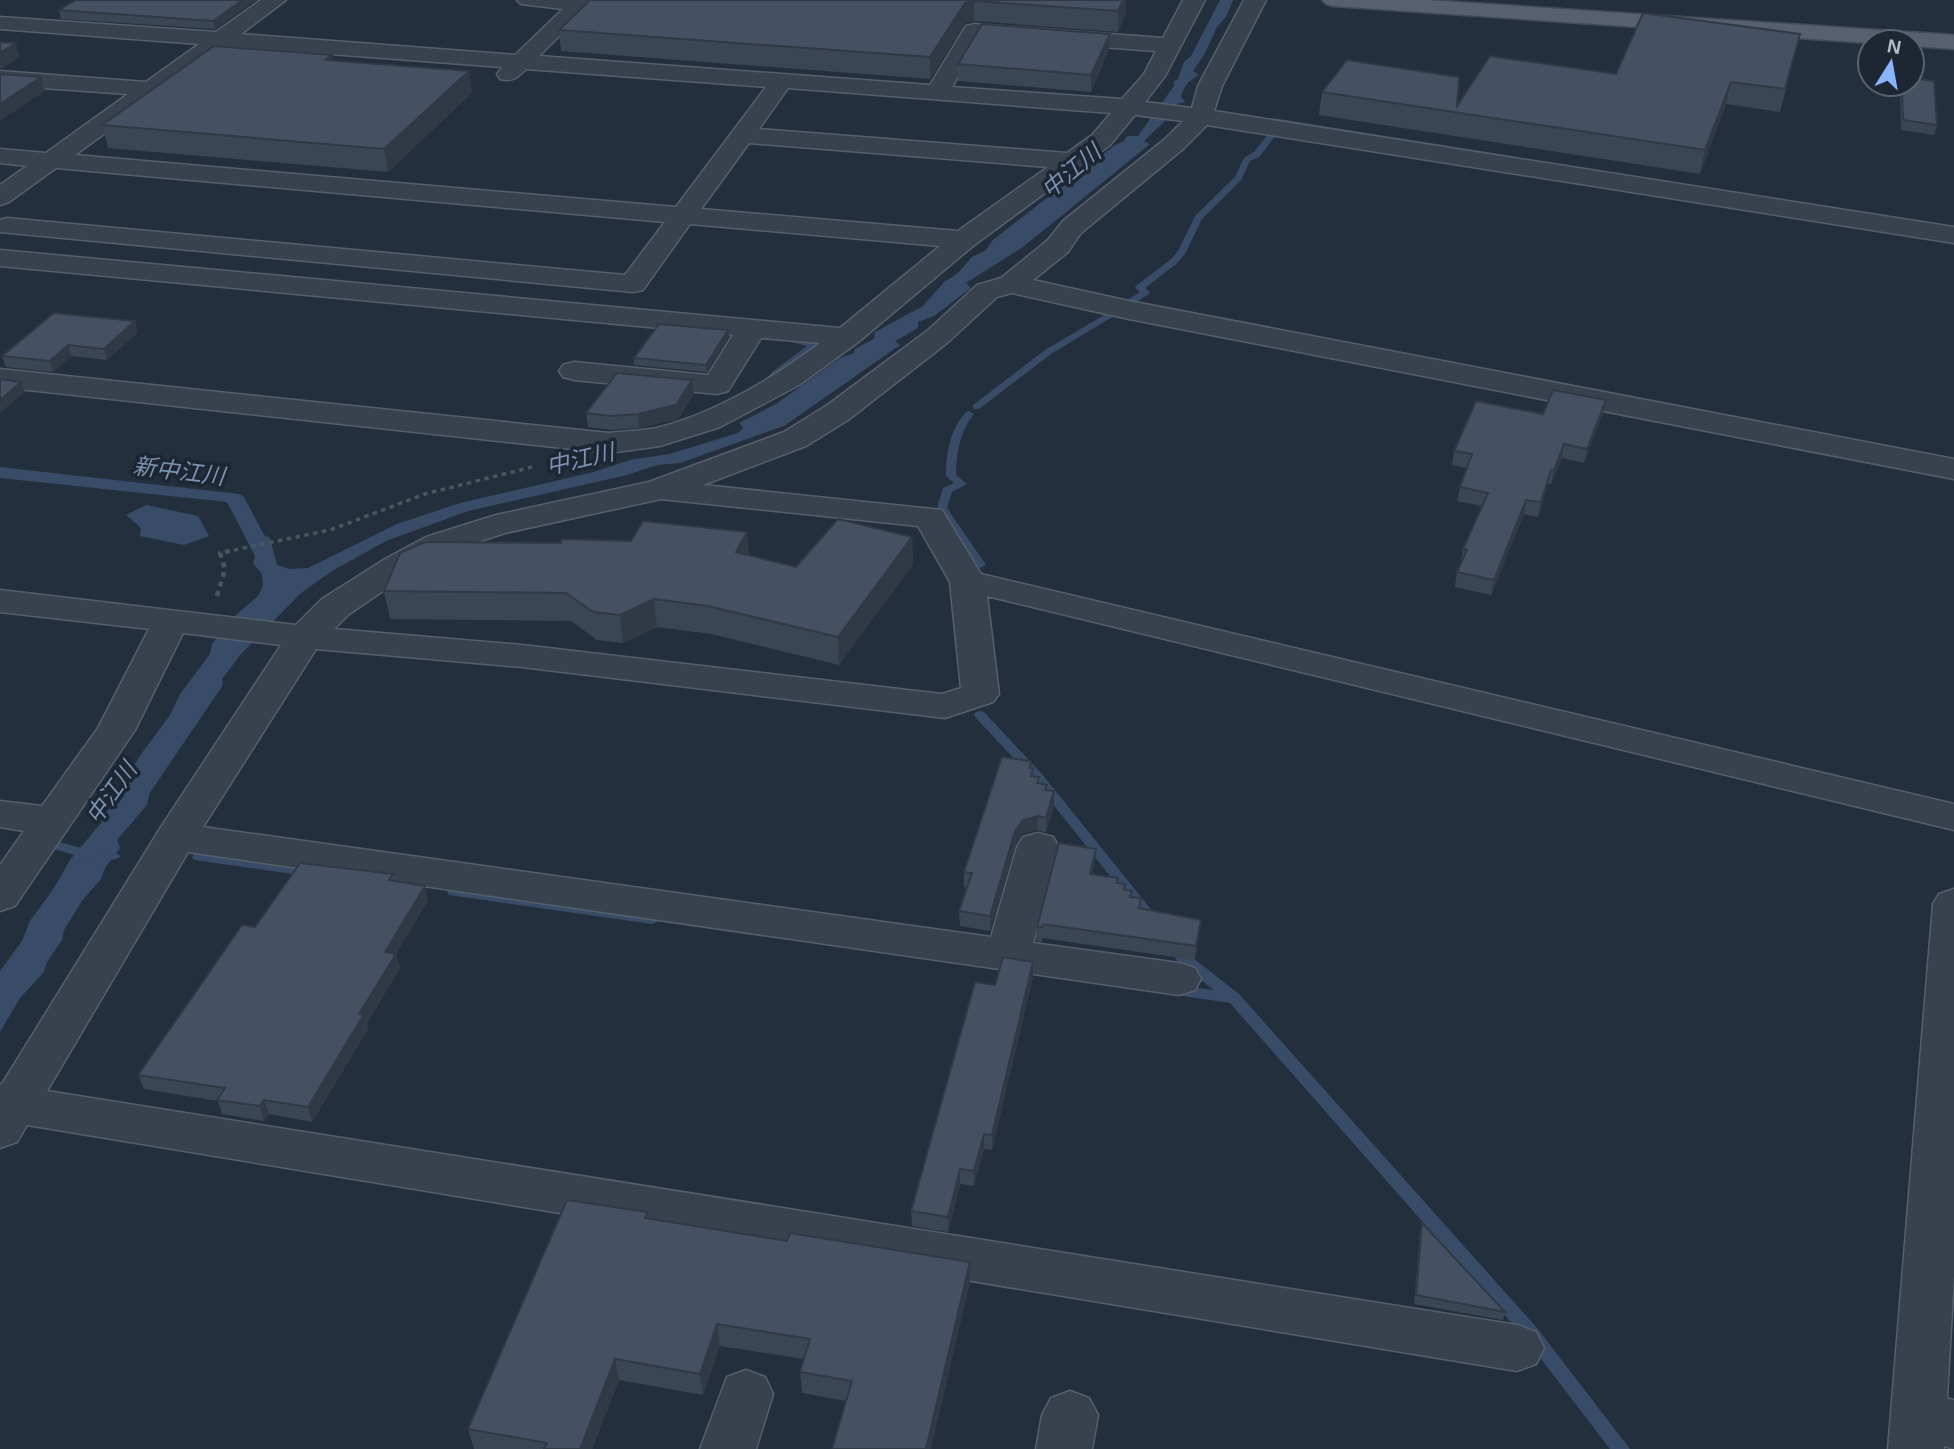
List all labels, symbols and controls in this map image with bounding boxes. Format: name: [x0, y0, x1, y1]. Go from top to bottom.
north arrow: [1856, 28, 1926, 98]
text: N: [1885, 35, 1903, 58]
water label: 中江川: [1036, 137, 1108, 203]
water label: 中江川: [543, 438, 619, 479]
water label: 新中江川: [132, 452, 229, 490]
water label: 中江川: [81, 755, 143, 829]

